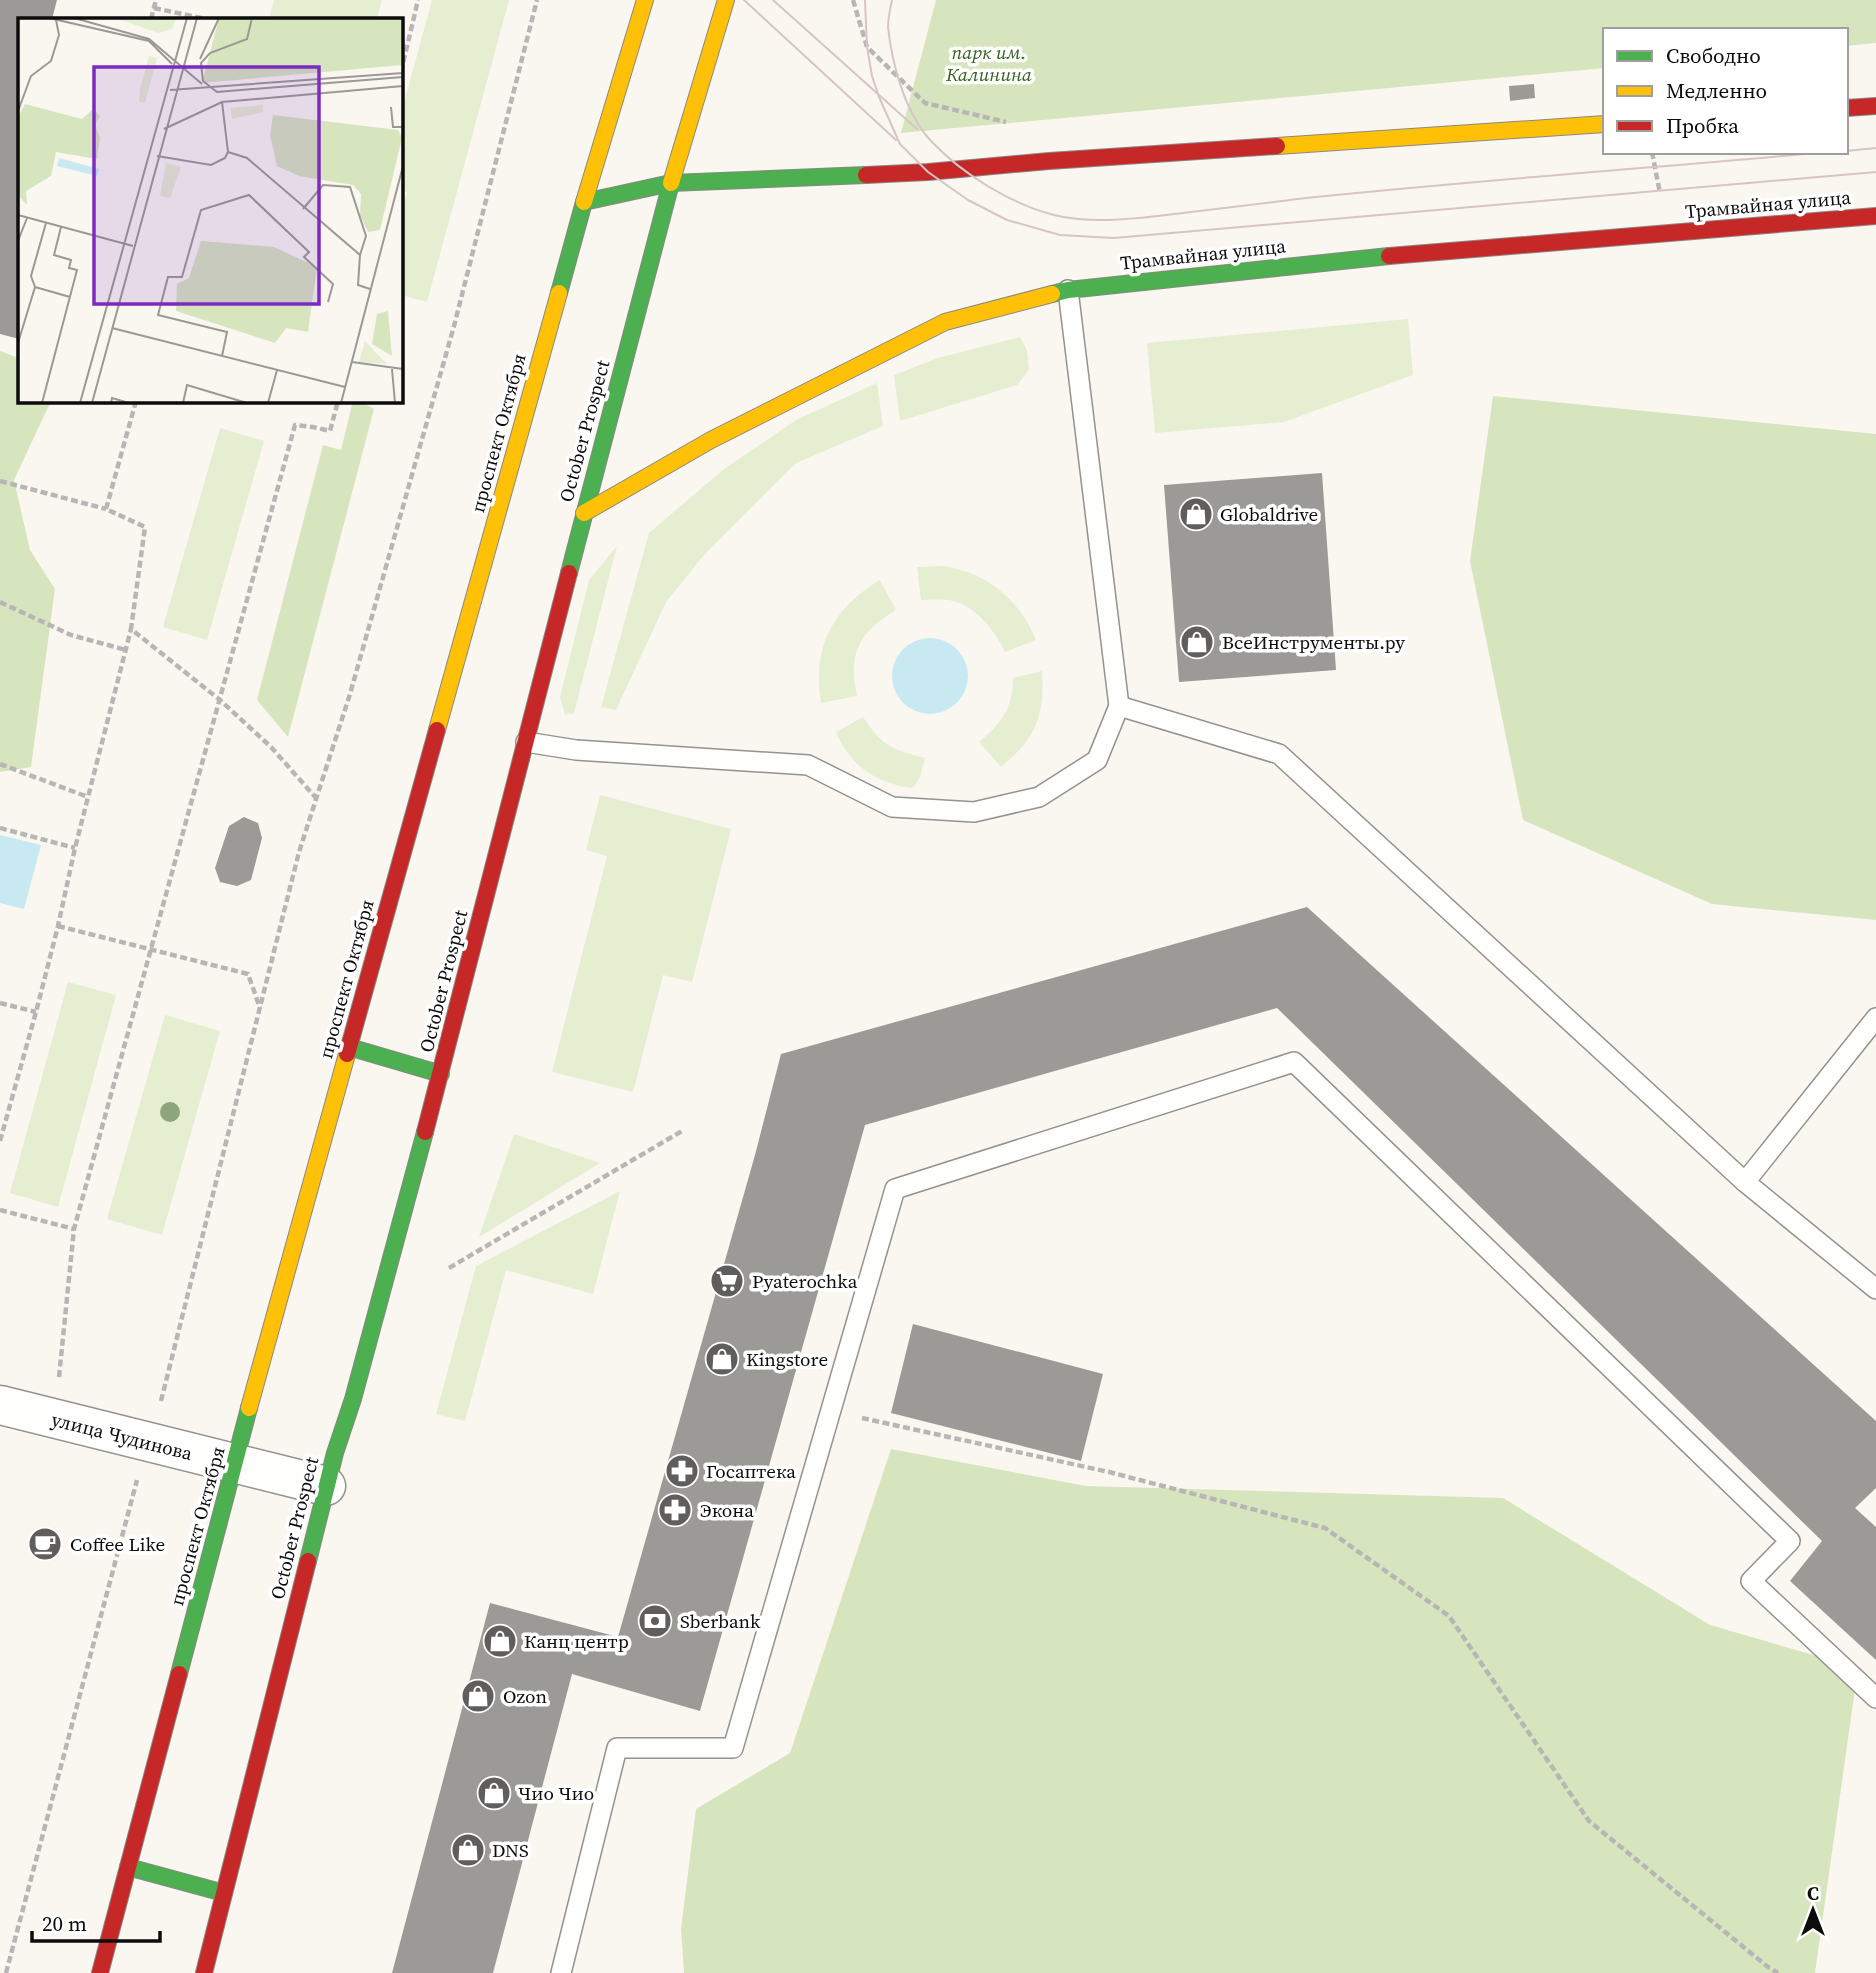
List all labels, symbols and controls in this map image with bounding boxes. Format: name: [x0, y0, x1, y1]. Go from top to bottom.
inset map: [18, 18, 402, 402]
legend: [1603, 28, 1848, 154]
park label: парк им. Калинина: [945, 39, 1032, 87]
text: Свободно: [1666, 41, 1761, 70]
text: Медленно: [1666, 76, 1767, 105]
text: Пробка: [1666, 111, 1739, 140]
street label: Трамвайная улица: [1684, 184, 1852, 224]
street label: Трамвайная улица: [1119, 232, 1287, 276]
street label: проспект Октября: [464, 351, 532, 515]
street label: October Prospect: [553, 356, 616, 505]
shop icon: Globaldrive: [1177, 495, 1215, 533]
place label: Globaldrive: [1220, 501, 1318, 527]
shop icon: ВсеИнструменты.ру: [1178, 623, 1216, 661]
place label: ВсеИнструменты.ру: [1222, 629, 1405, 655]
street label: проспект Октября: [312, 897, 380, 1061]
street label: October Prospect: [413, 906, 473, 1055]
supermarket icon: Pyaterochka: [708, 1262, 746, 1300]
place label: Pyaterochka: [752, 1268, 858, 1294]
shop icon: Kingstore: [703, 1340, 741, 1378]
place label: Kingstore: [746, 1346, 828, 1372]
street label: улица Чудинова: [49, 1406, 195, 1466]
street label: проспект Октября: [163, 1444, 231, 1608]
pharmacy icon: Госаптека: [663, 1452, 701, 1490]
street label: October Prospect: [264, 1453, 324, 1602]
place label: Госаптека: [706, 1458, 796, 1484]
pharmacy icon: Экона: [656, 1491, 694, 1529]
place label: Экона: [700, 1497, 754, 1523]
cafe icon: Coffee Like: [26, 1525, 64, 1563]
place label: Coffee Like: [70, 1531, 165, 1557]
bank icon: Sberbank: [636, 1602, 674, 1640]
place label: Sberbank: [680, 1608, 761, 1634]
shop icon: Канц центр: [481, 1622, 519, 1660]
place label: Канц центр: [524, 1628, 629, 1654]
shop icon: Ozon: [459, 1677, 497, 1715]
place label: Ozon: [503, 1683, 547, 1709]
shop icon: Чио Чио: [475, 1774, 513, 1812]
place label: Чио Чио: [518, 1780, 594, 1806]
shop icon: DNS: [449, 1831, 487, 1869]
place label: DNS: [492, 1837, 529, 1863]
north arrow: [1778, 1875, 1848, 1945]
text: С: [1807, 1880, 1819, 1906]
scale bar: [32, 1899, 159, 1943]
text: 20 m: [42, 1909, 87, 1938]

